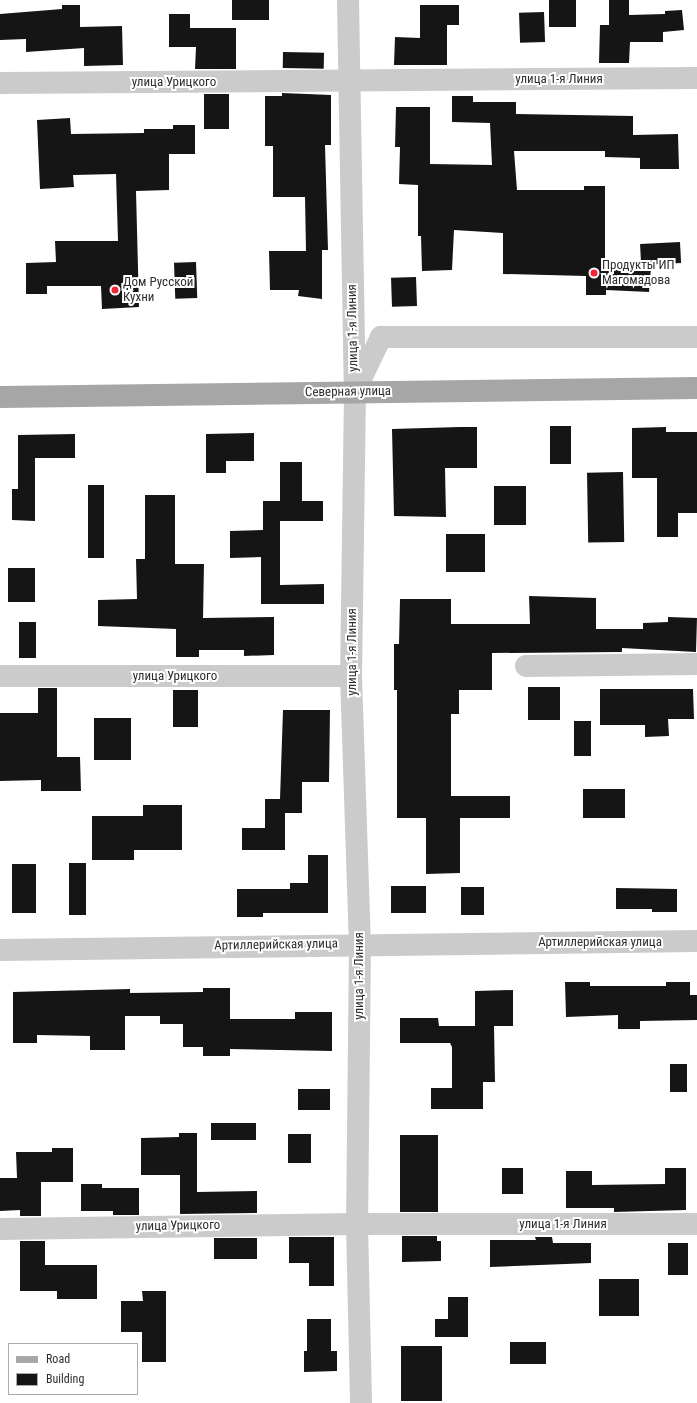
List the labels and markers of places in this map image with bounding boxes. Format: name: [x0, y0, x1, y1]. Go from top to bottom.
place label: Продукты ИП Магомадова: [602, 258, 675, 289]
marker: Продукты ИП Магомадова: [589, 268, 599, 278]
place label: Дом Русской Кухни: [123, 275, 193, 306]
marker: Дом Русской Кухни: [110, 285, 120, 295]

